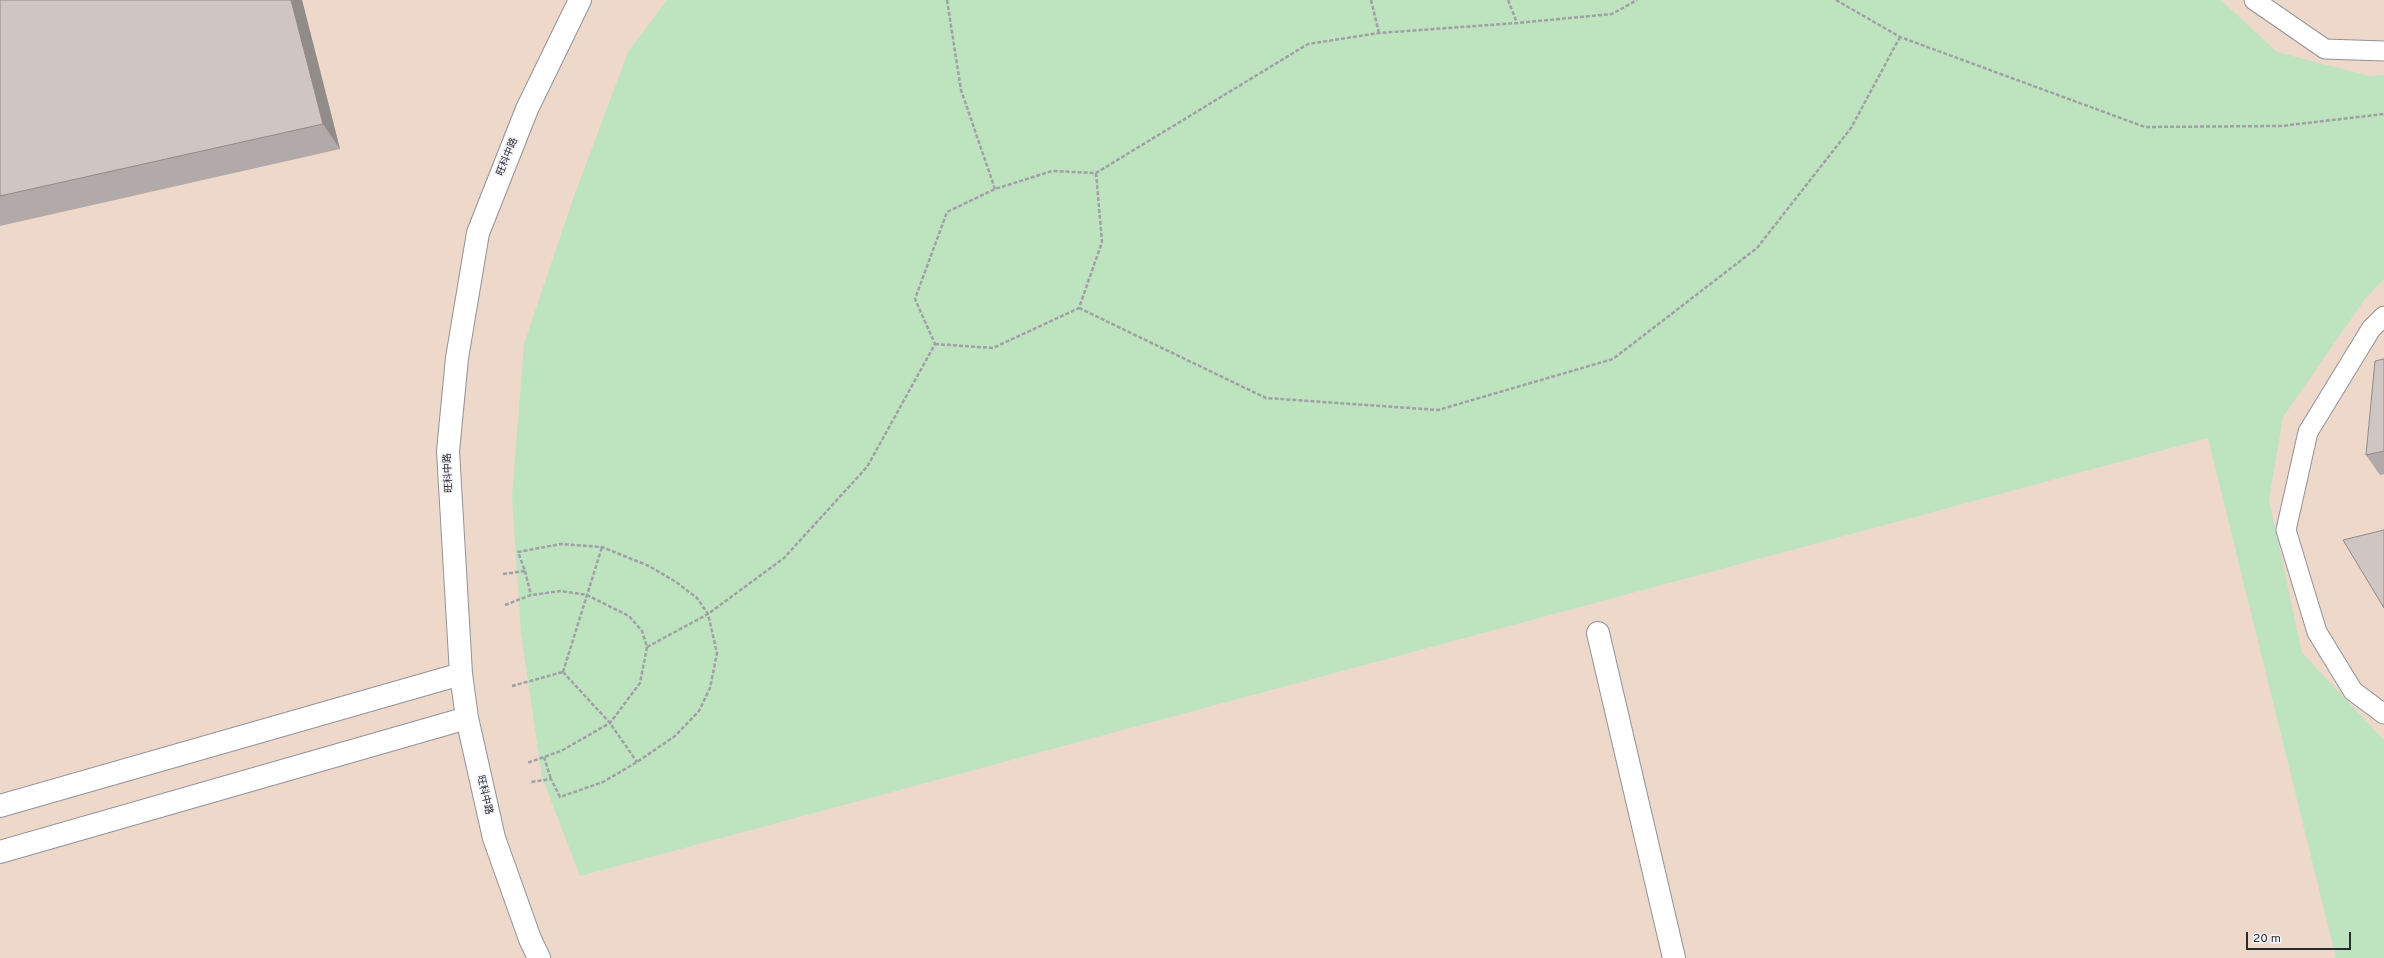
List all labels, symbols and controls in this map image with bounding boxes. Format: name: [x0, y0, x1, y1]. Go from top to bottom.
street label: 旺科中路: [495, 136, 521, 178]
street label: 旺科中路: [442, 453, 456, 493]
street label: 旺科中路: [474, 774, 494, 816]
scale bar: [2248, 924, 2353, 950]
text: 20 m: [2253, 931, 2281, 947]

